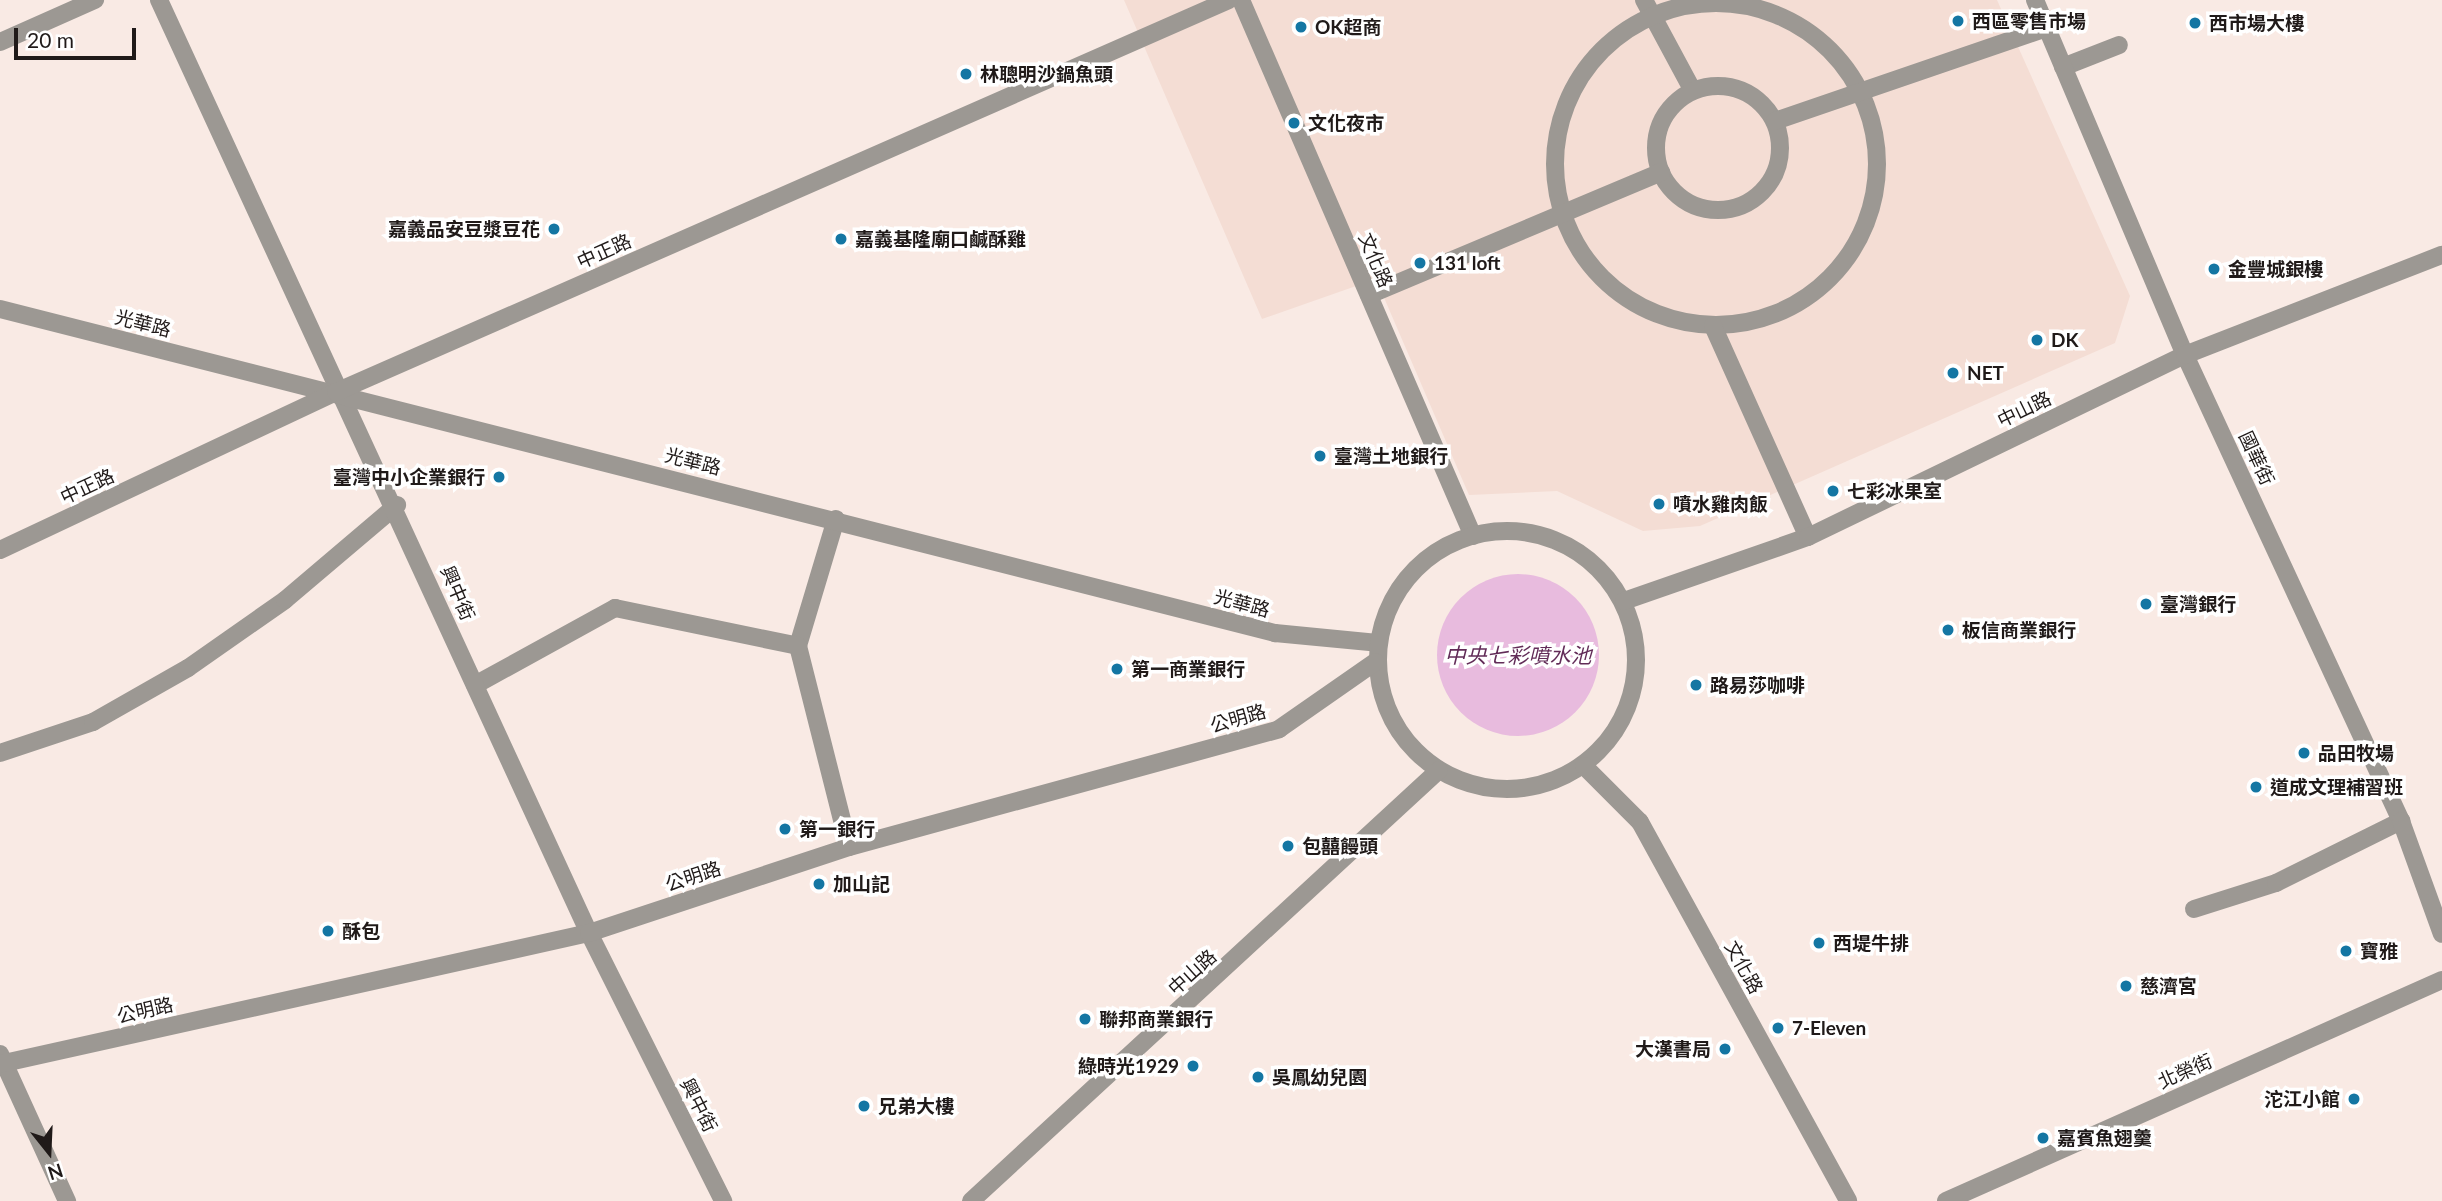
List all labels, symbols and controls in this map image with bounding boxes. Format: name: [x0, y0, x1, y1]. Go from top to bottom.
place label: 西區零售市場: [1972, 10, 2086, 32]
place label: 西市場大樓: [2209, 12, 2304, 34]
marker: 西區零售市場: [1950, 13, 1966, 29]
scale bar: [18, 14, 140, 58]
marker: 西市場大樓: [2187, 15, 2203, 31]
place label: OK超商: [1315, 16, 1381, 38]
marker: OK超商: [1293, 19, 1309, 35]
text: 20 m: [27, 27, 74, 52]
place label: 林聰明沙鍋魚頭: [980, 63, 1113, 85]
marker: 林聰明沙鍋魚頭: [958, 66, 974, 82]
place label: 文化夜市: [1308, 112, 1384, 134]
marker: 文化夜市: [1286, 115, 1302, 131]
place label: 嘉義品安豆漿豆花: [388, 218, 540, 240]
marker: 嘉義品安豆漿豆花: [546, 221, 562, 237]
place label: 嘉義基隆廟口鹹酥雞: [855, 228, 1026, 250]
street label: 中正路: [573, 229, 635, 273]
street label: 文化路: [1354, 229, 1398, 291]
marker: 嘉義基隆廟口鹹酥雞: [833, 231, 849, 247]
place label: 131 loft: [1434, 252, 1501, 274]
marker: 131 loft: [1412, 255, 1428, 271]
place label: 金豐城銀樓: [2228, 258, 2323, 280]
marker: 金豐城銀樓: [2206, 261, 2222, 277]
street label: 光華路: [113, 305, 173, 341]
place label: DK: [2051, 329, 2078, 351]
marker: DK: [2029, 332, 2045, 348]
place label: NET: [1967, 362, 2004, 384]
marker: NET: [1945, 365, 1961, 381]
street label: 中山路: [1993, 386, 2055, 432]
street label: 國華街: [2235, 427, 2279, 489]
street label: 光華路: [663, 443, 723, 479]
place label: 臺灣土地銀行: [1334, 445, 1448, 467]
marker: 臺灣土地銀行: [1312, 448, 1328, 464]
street label: 中正路: [56, 464, 118, 508]
place label: 臺灣中小企業銀行: [333, 466, 485, 488]
marker: 臺灣中小企業銀行: [491, 469, 507, 485]
place label: 七彩冰果室: [1847, 480, 1942, 502]
marker: 七彩冰果室: [1825, 483, 1841, 499]
place label: 噴水雞肉飯: [1673, 493, 1768, 515]
marker: 噴水雞肉飯: [1651, 496, 1667, 512]
street label: 興中街: [436, 562, 480, 624]
street label: 光華路: [1212, 585, 1272, 621]
place label: 臺灣銀行: [2160, 593, 2236, 615]
marker: 臺灣銀行: [2138, 596, 2154, 612]
place label: 板信商業銀行: [1962, 619, 2076, 641]
marker: 板信商業銀行: [1940, 622, 1956, 638]
water label: 中央七彩噴水池: [1445, 642, 1591, 668]
place label: 第一商業銀行: [1131, 658, 1245, 680]
marker: 第一商業銀行: [1109, 661, 1125, 677]
place label: 路易莎咖啡: [1710, 674, 1805, 696]
marker: 路易莎咖啡: [1688, 677, 1704, 693]
street label: 公明路: [1207, 699, 1269, 737]
place label: 品田牧場: [2318, 742, 2394, 764]
marker: 品田牧場: [2296, 745, 2312, 761]
place label: 道成文理補習班: [2270, 776, 2403, 798]
marker: 道成文理補習班: [2248, 779, 2264, 795]
place label: 第一銀行: [799, 818, 875, 840]
marker: 第一銀行: [777, 821, 793, 837]
place label: 包囍饅頭: [1302, 835, 1378, 857]
marker: 包囍饅頭: [1280, 838, 1296, 854]
street label: 公明路: [662, 856, 724, 896]
place label: 加山記: [833, 873, 890, 895]
marker: 加山記: [811, 876, 827, 892]
place label: 酥包: [342, 920, 380, 942]
marker: 酥包: [320, 923, 336, 939]
place label: 西堤牛排: [1833, 932, 1909, 954]
marker: 西堤牛排: [1811, 935, 1827, 951]
street label: 文化路: [1720, 937, 1768, 997]
place label: 寶雅: [2360, 940, 2398, 962]
marker: 寶雅: [2338, 943, 2354, 959]
street label: 中山路: [1163, 944, 1221, 1000]
place label: 慈濟宮: [2140, 975, 2197, 997]
marker: 慈濟宮: [2118, 978, 2134, 994]
street label: 公明路: [115, 992, 175, 1028]
place label: 聯邦商業銀行: [1099, 1008, 1213, 1030]
marker: 聯邦商業銀行: [1077, 1011, 1093, 1027]
place label: 7-Eleven: [1792, 1017, 1866, 1039]
marker: 7-Eleven: [1770, 1020, 1786, 1036]
place label: 大漢書局: [1635, 1038, 1711, 1060]
marker: 大漢書局: [1717, 1041, 1733, 1057]
street label: 北榮街: [2154, 1049, 2216, 1093]
place label: 綠時光1929: [1078, 1055, 1179, 1077]
marker: 綠時光1929: [1185, 1058, 1201, 1074]
place label: 吳鳳幼兒園: [1272, 1066, 1367, 1088]
marker: 吳鳳幼兒園: [1250, 1069, 1266, 1085]
street label: 興中街: [676, 1074, 722, 1136]
place label: 沱江小館: [2264, 1088, 2340, 1110]
marker: 沱江小館: [2346, 1091, 2362, 1107]
place label: 兄弟大樓: [878, 1095, 954, 1117]
marker: 兄弟大樓: [856, 1098, 872, 1114]
north arrow: [14, 1117, 84, 1187]
place label: 嘉賓魚翅羹: [2057, 1127, 2152, 1149]
marker: 嘉賓魚翅羹: [2035, 1130, 2051, 1146]
text: N: [45, 1159, 66, 1186]

